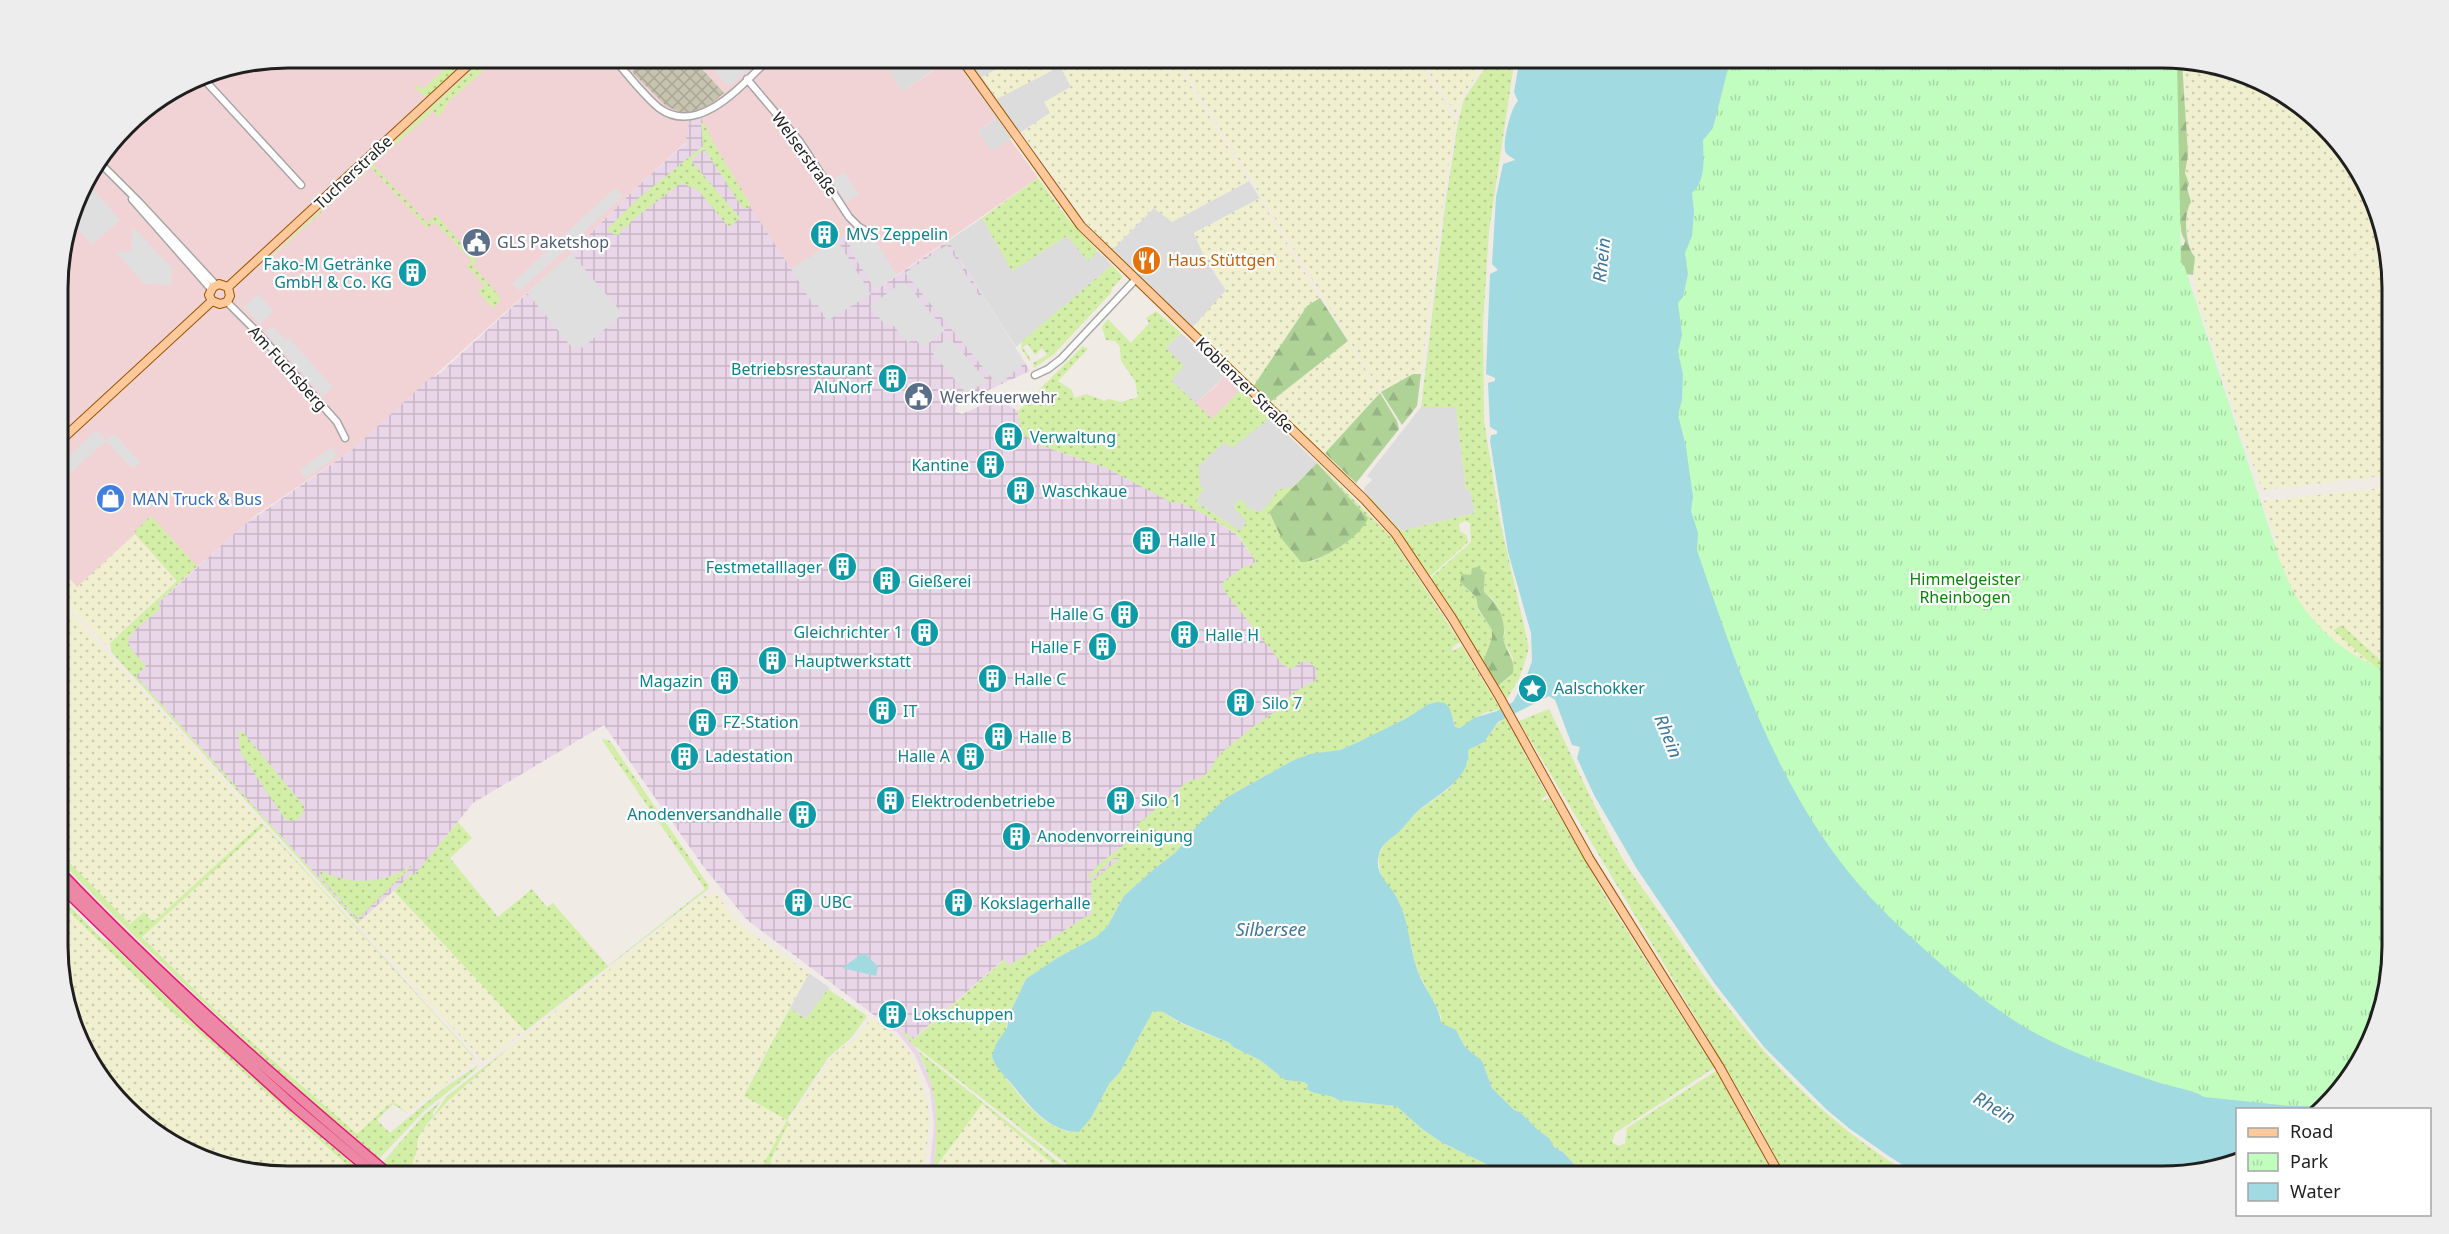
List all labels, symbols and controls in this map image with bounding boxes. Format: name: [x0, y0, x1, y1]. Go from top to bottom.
street label: Welserstraße: [767, 108, 843, 200]
street label: Tucherstraße: [309, 130, 397, 214]
building icon: MVS Zeppelin: [809, 218, 841, 250]
place label: MVS Zeppelin: [846, 223, 948, 245]
public building icon: GLS Paketshop: [460, 226, 492, 258]
place label: GLS Paketshop: [497, 231, 609, 253]
water label: Rhein: [1587, 236, 1615, 284]
restaurant icon: Haus Stüttgen: [1131, 244, 1163, 276]
place label: Haus Stüttgen: [1168, 249, 1275, 271]
place label: Fako-M Getränke GmbH & Co. KG: [264, 253, 392, 293]
building icon: Fako-M Getränke GmbH & Co. KG: [397, 257, 429, 289]
street label: Am Fuchsberg: [244, 321, 332, 415]
street label: Koblenzer Straße: [1191, 332, 1299, 438]
place label: Betriebsrestaurant AluNorf: [731, 358, 873, 398]
building icon: Betriebsrestaurant AluNorf: [877, 362, 909, 394]
public building icon: Werkfeuerwehr: [903, 381, 935, 413]
place label: Werkfeuerwehr: [940, 386, 1057, 408]
building icon: Verwaltung: [993, 421, 1025, 453]
place label: Verwaltung: [1030, 426, 1116, 448]
building icon: Kantine: [974, 449, 1006, 481]
place label: Kantine: [911, 454, 969, 476]
building icon: Waschkaue: [1005, 475, 1037, 507]
place label: Waschkaue: [1042, 480, 1127, 502]
shop icon: MAN Truck & Bus: [95, 483, 127, 515]
place label: MAN Truck & Bus: [132, 488, 262, 510]
building icon: Halle I: [1131, 524, 1163, 556]
place label: Halle I: [1168, 529, 1216, 551]
building icon: Festmetalllager: [827, 551, 859, 583]
place label: Festmetalllager: [706, 556, 822, 578]
building icon: Gießerei: [871, 565, 903, 597]
park label: Himmelgeister Rheinbogen: [1909, 568, 2021, 608]
place label: Gießerei: [908, 570, 971, 592]
building icon: Halle G: [1109, 598, 1141, 630]
place label: Halle G: [1050, 603, 1104, 625]
building icon: Gleichrichter 1: [908, 616, 940, 648]
building icon: Halle H: [1168, 619, 1200, 651]
place label: Gleichrichter 1: [793, 621, 903, 643]
place label: Halle H: [1205, 624, 1259, 646]
building icon: Halle F: [1086, 631, 1118, 663]
place label: Halle F: [1030, 636, 1081, 658]
building icon: Hauptwerkstatt: [757, 645, 789, 677]
place label: Hauptwerkstatt: [794, 650, 911, 672]
building icon: Halle C: [977, 663, 1009, 695]
building icon: Magazin: [708, 665, 740, 697]
place label: Halle C: [1014, 668, 1066, 690]
place label: Magazin: [639, 670, 703, 692]
place icon: Aalschokker: [1517, 672, 1549, 704]
place label: Aalschokker: [1554, 677, 1645, 699]
building icon: Silo 7: [1225, 687, 1257, 719]
place label: Silo 7: [1262, 692, 1302, 714]
building icon: IT: [866, 695, 898, 727]
place label: IT: [903, 700, 917, 722]
building icon: FZ-Station: [686, 706, 718, 738]
place label: FZ-Station: [723, 711, 799, 733]
water label: Rhein: [1649, 711, 1689, 761]
building icon: Halle B: [982, 721, 1014, 753]
place label: Halle B: [1019, 726, 1072, 748]
building icon: Ladestation: [668, 740, 700, 772]
building icon: Halle A: [955, 740, 987, 772]
place label: Ladestation: [705, 745, 793, 767]
place label: Halle A: [898, 745, 951, 767]
building icon: Silo 1: [1104, 784, 1136, 816]
building icon: Elektrodenbetriebe: [874, 785, 906, 817]
place label: Silo 1: [1141, 789, 1181, 811]
place label: Elektrodenbetriebe: [911, 790, 1055, 812]
building icon: Anodenversandhalle: [787, 798, 819, 830]
place label: Anodenversandhalle: [627, 803, 782, 825]
building icon: Anodenvorreinigung: [1000, 820, 1032, 852]
place label: Anodenvorreinigung: [1037, 825, 1193, 847]
building icon: UBC: [783, 886, 815, 918]
building icon: Kokslagerhalle: [943, 887, 975, 919]
place label: UBC: [820, 891, 852, 913]
place label: Kokslagerhalle: [980, 892, 1091, 914]
water label: Silbersee: [1236, 917, 1306, 941]
building icon: Lokschuppen: [876, 998, 908, 1030]
place label: Lokschuppen: [913, 1003, 1013, 1025]
water label: Rhein: [1970, 1085, 2020, 1129]
legend: [2236, 1108, 2431, 1216]
text: Road: [2290, 1119, 2333, 1143]
text: Park: [2290, 1149, 2328, 1173]
text: Water: [2290, 1179, 2341, 1203]

